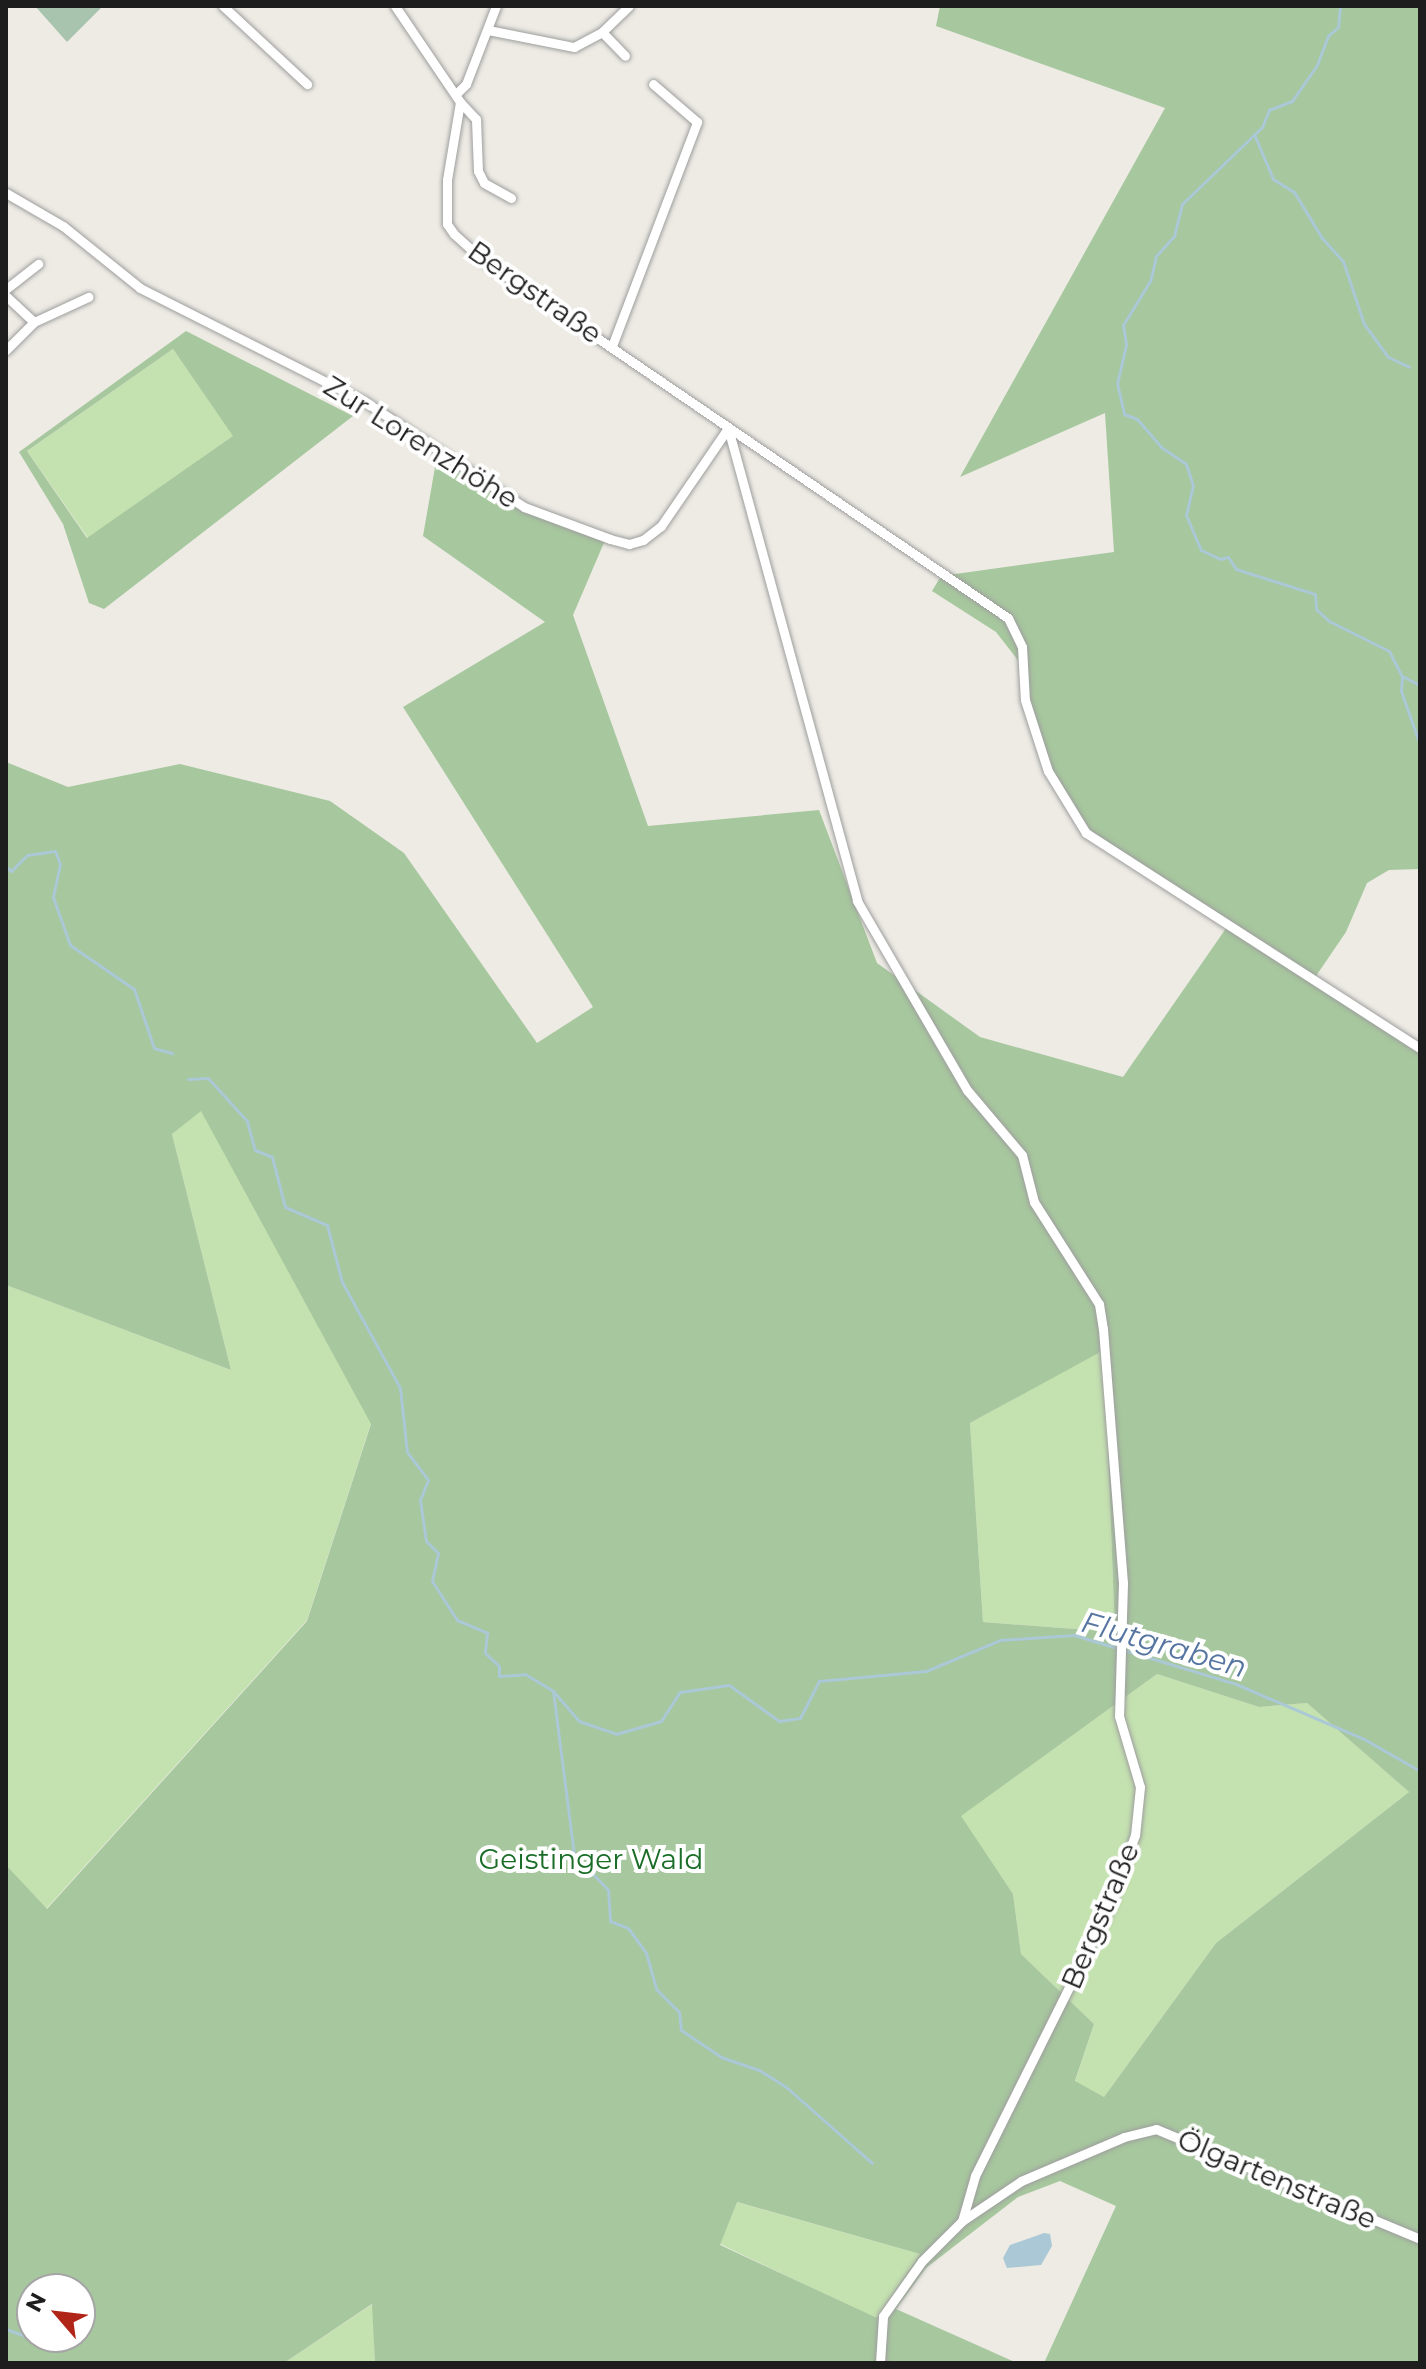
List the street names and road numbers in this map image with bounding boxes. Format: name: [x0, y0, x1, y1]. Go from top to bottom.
street label: Bergstraße: [462, 234, 608, 350]
street label: Zur Lorenzhöhe: [318, 369, 524, 515]
street label: Bergstraße: [1054, 1838, 1146, 1994]
street label: Ölgartenstraße: [1173, 2122, 1381, 2236]

